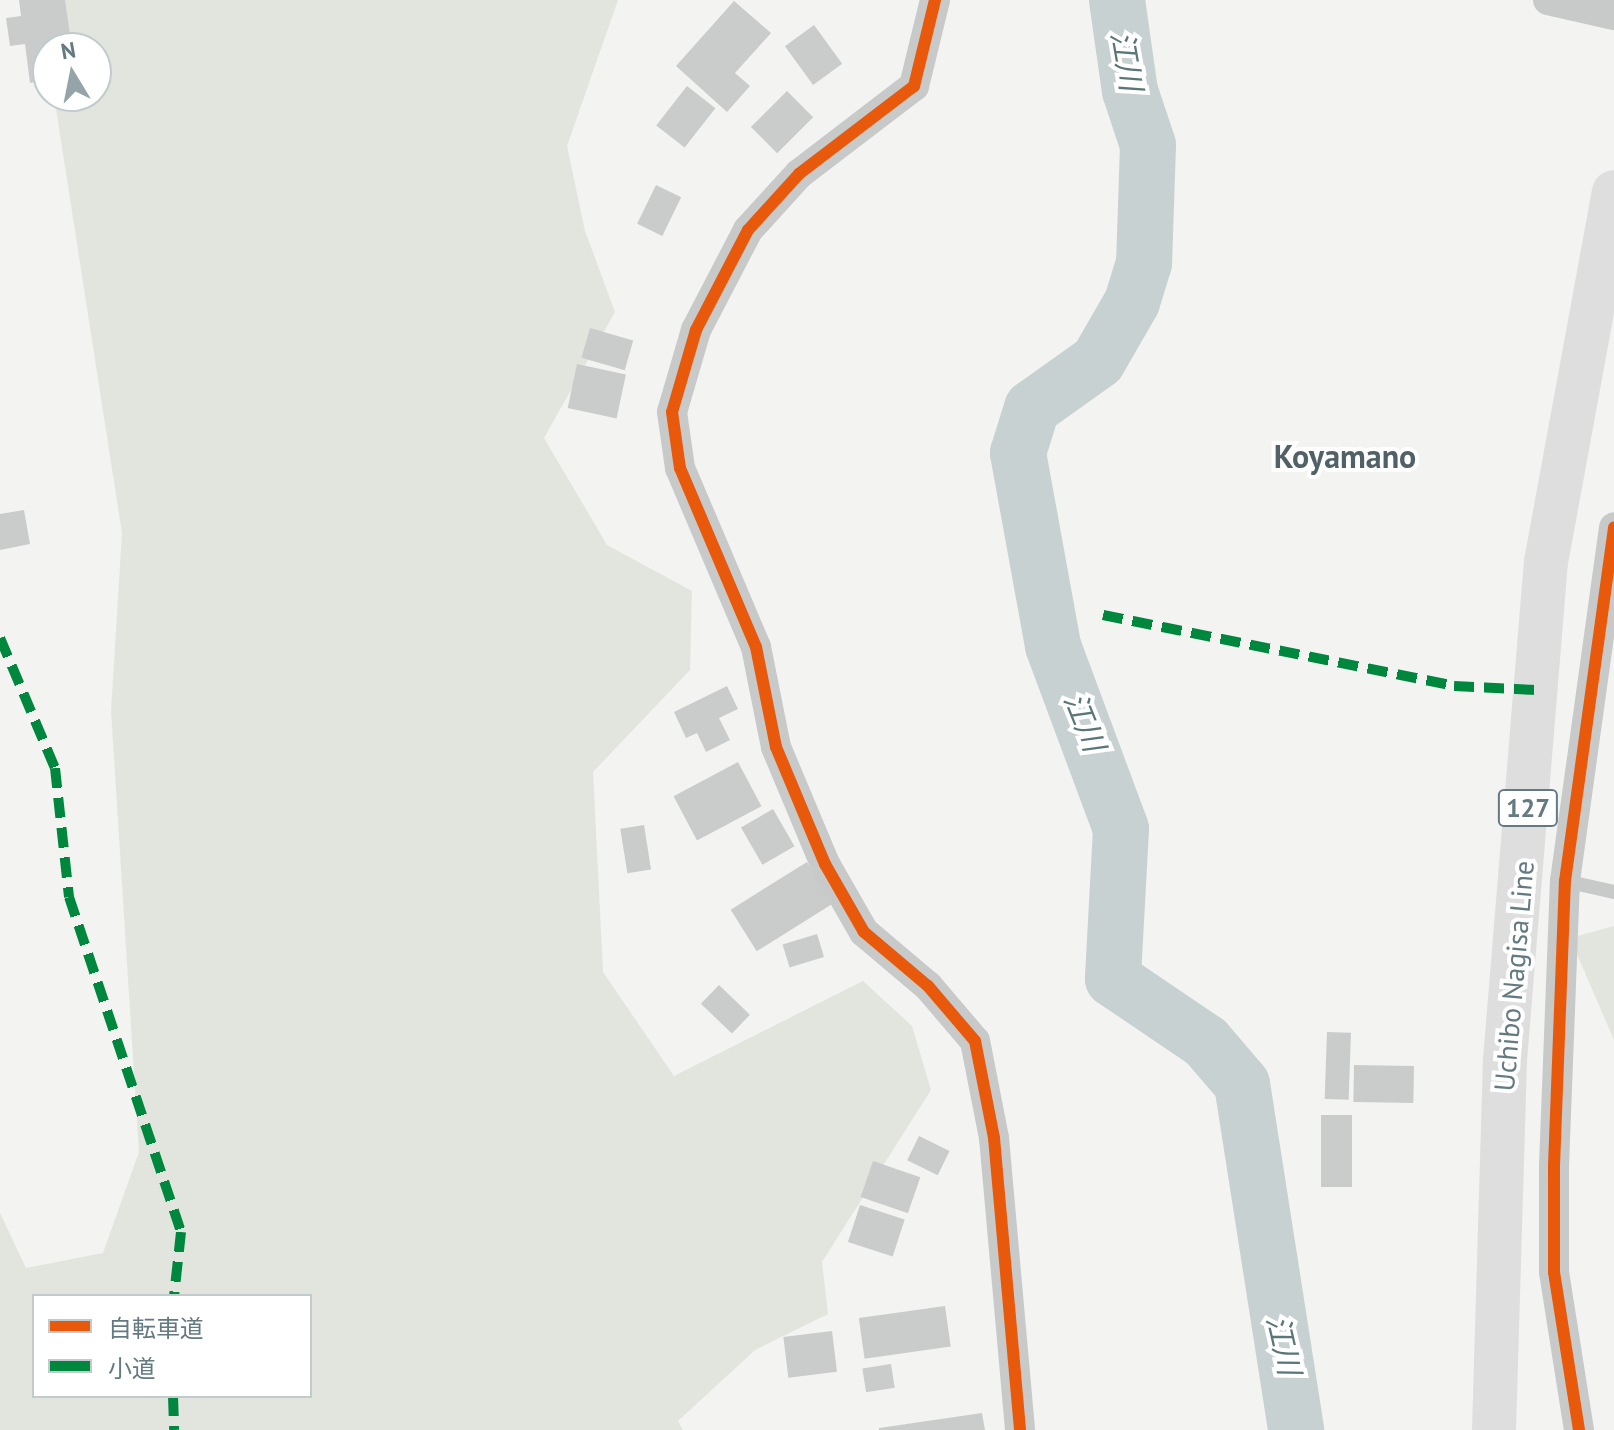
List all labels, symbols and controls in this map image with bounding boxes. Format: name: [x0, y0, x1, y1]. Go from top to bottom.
water label: 江川: [1104, 28, 1150, 94]
north arrow: [32, 32, 112, 112]
text: N: [59, 35, 78, 65]
district label: Koyamano: [1274, 437, 1416, 475]
water label: 江川: [1057, 687, 1113, 757]
road number: 127: [1496, 786, 1560, 830]
street label: Uchibo Nagisa Line: [1487, 859, 1541, 1093]
legend: [32, 1294, 312, 1398]
water label: 江川: [1260, 1312, 1308, 1378]
text: 自転車道: [108, 1313, 204, 1344]
text: 小道: [108, 1353, 156, 1384]

